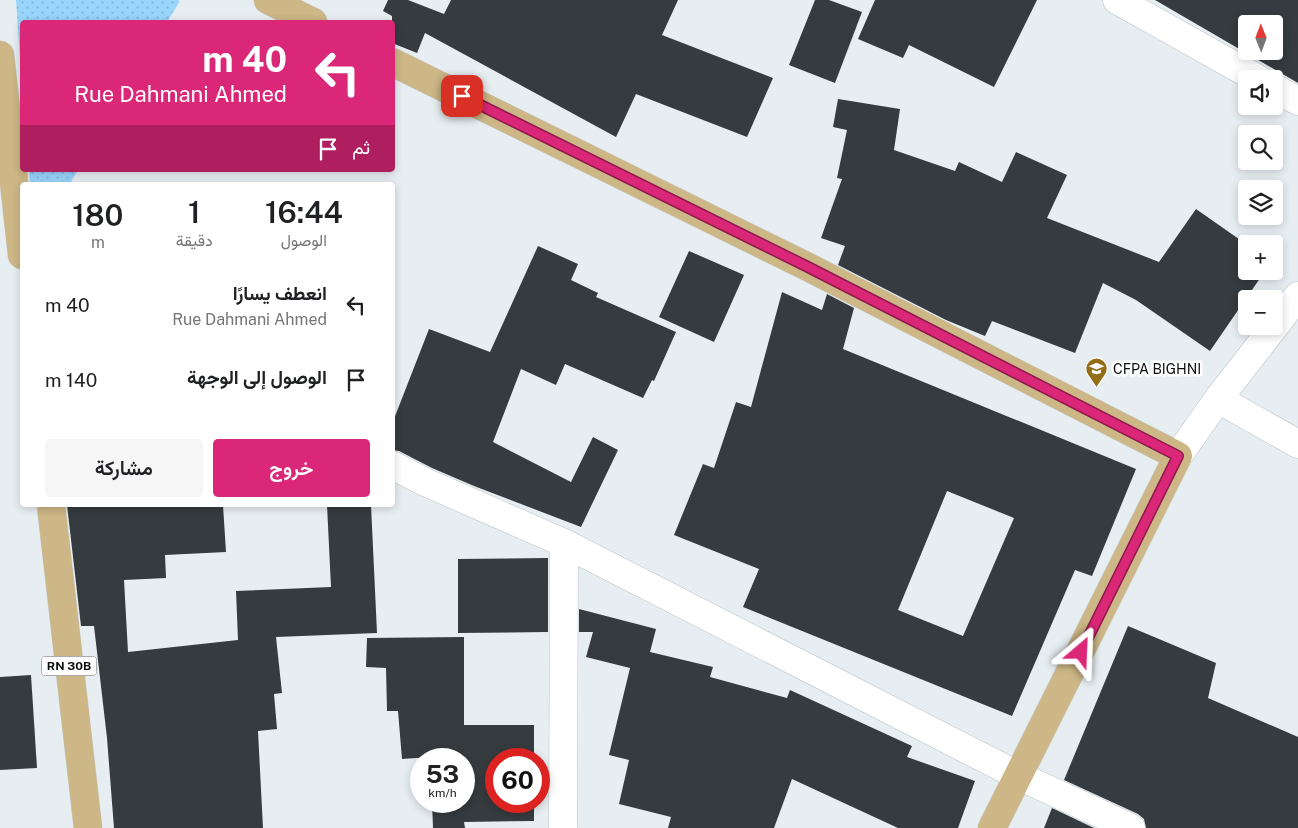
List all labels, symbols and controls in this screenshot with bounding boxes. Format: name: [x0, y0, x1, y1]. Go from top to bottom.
north arrow: [1238, 15, 1282, 60]
map controls: [1238, 15, 1283, 335]
text: 40 m: [202, 39, 287, 80]
icon: left: [305, 40, 370, 105]
button: sound: [1238, 70, 1283, 115]
pin: [441, 75, 483, 117]
text: Rue Dahmani Ahmed: [74, 81, 287, 107]
icon: arrive: [448, 82, 476, 110]
button: search: [1238, 125, 1283, 170]
icon: arrive: [314, 135, 342, 163]
text: ثم: [352, 136, 370, 158]
button: layers: [1238, 180, 1283, 225]
text: 1: [188, 194, 200, 230]
text: 16:44: [265, 194, 343, 230]
text: 180: [72, 197, 123, 233]
text: دقيقة: [176, 231, 213, 250]
text: الوصول: [281, 231, 327, 250]
text: m: [91, 233, 105, 252]
button: +: [1238, 235, 1283, 280]
text: انعطف يسارًا: [233, 282, 327, 304]
button: −: [1238, 290, 1283, 335]
icon: left: [342, 291, 370, 319]
text: 40 m: [45, 294, 90, 316]
text: Rue Dahmani Ahmed: [172, 310, 327, 329]
school or university icon: CFPA BIGHNI: [1085, 357, 1109, 388]
place label: CFPA BIGHNI: [1113, 361, 1201, 377]
text: الوصول إلى الوجهة: [187, 366, 327, 388]
icon: arrive: [342, 366, 370, 394]
text: 140 m: [45, 369, 97, 391]
button: مشاركة: [45, 439, 203, 497]
button: خروج: [213, 439, 370, 497]
position arrow: [1054, 625, 1106, 677]
road number: RN 30B: [42, 656, 96, 676]
speed limit sign: 60: [485, 748, 550, 813]
text: 53: [426, 759, 459, 789]
text: km/h: [428, 786, 457, 800]

